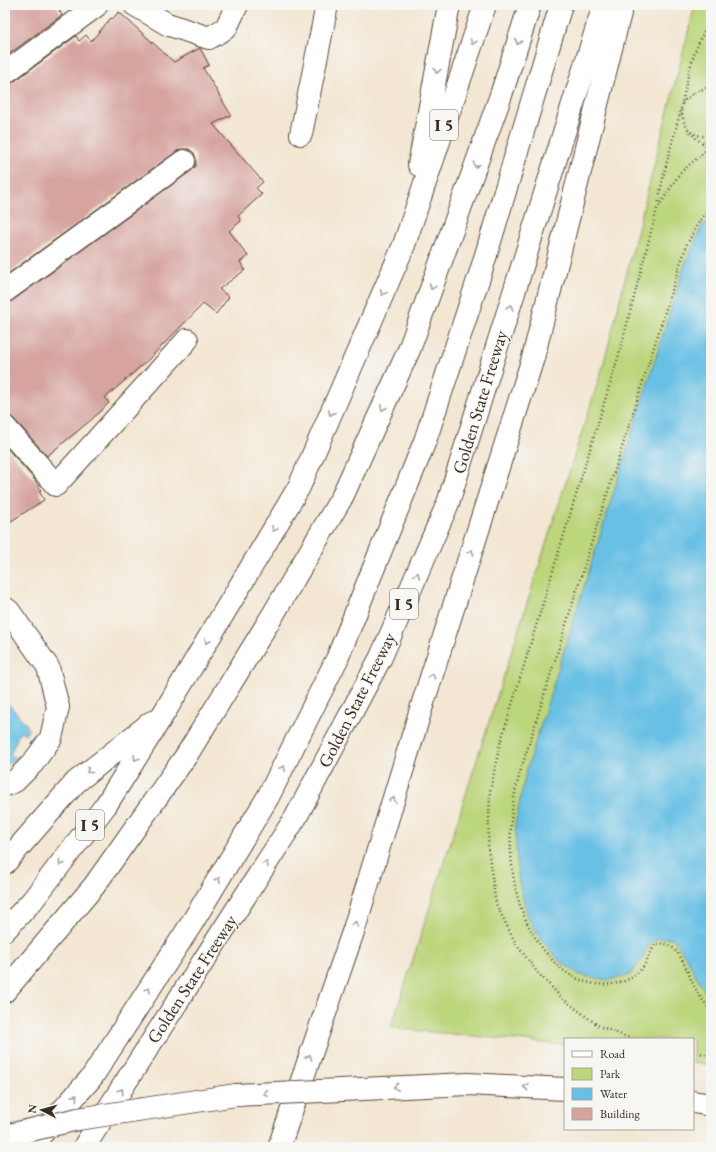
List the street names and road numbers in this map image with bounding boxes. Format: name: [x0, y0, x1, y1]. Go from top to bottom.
road number: I 5: [430, 110, 458, 140]
street label: Golden State Freeway: [447, 327, 512, 476]
road number: I 5: [390, 589, 418, 619]
street label: Golden State Freeway: [313, 628, 401, 771]
road number: I 5: [76, 810, 104, 840]
street label: Golden State Freeway: [141, 910, 242, 1047]

